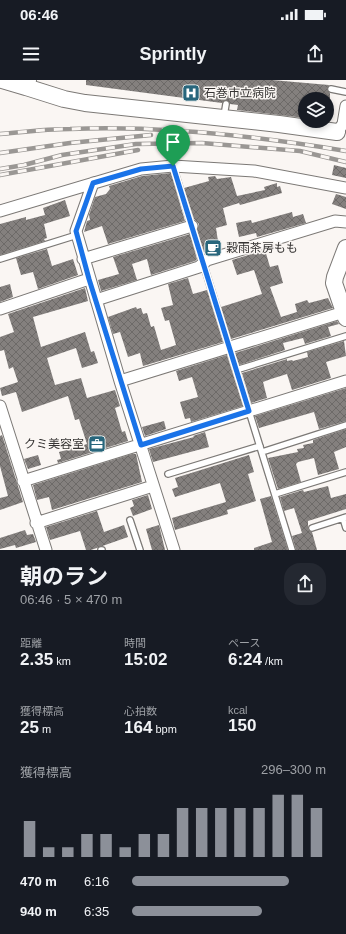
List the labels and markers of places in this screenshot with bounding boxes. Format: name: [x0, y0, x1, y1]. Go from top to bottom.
hospital icon: 石巻市立病院: [181, 83, 201, 103]
place label: 石巻市立病院: [204, 86, 276, 100]
pin: [156, 125, 190, 166]
cafe icon: 穀雨茶房もも: [203, 238, 223, 258]
place label: 穀雨茶房もも: [226, 241, 298, 255]
office icon: クミ美容室: [87, 434, 107, 454]
place label: クミ美容室: [24, 437, 84, 451]

